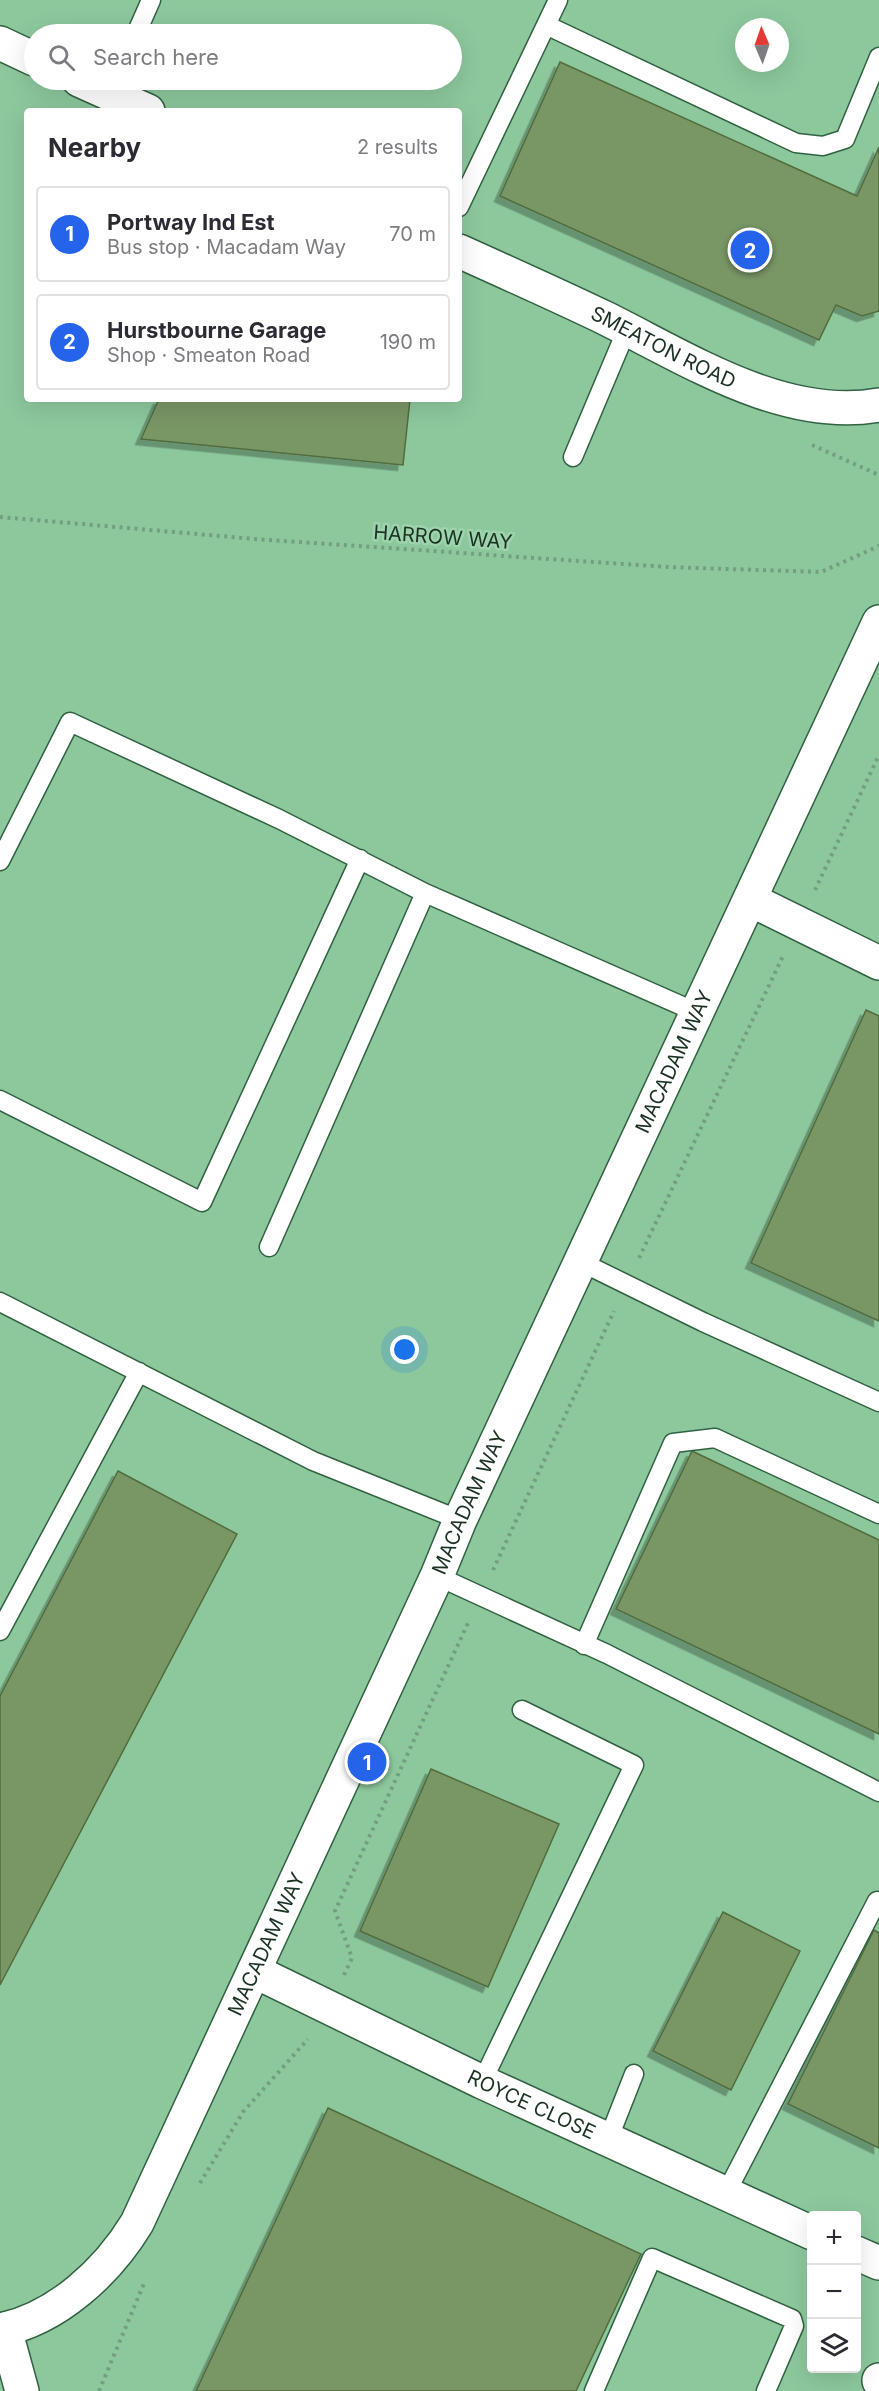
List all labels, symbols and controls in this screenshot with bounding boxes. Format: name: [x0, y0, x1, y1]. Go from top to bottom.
north arrow: [735, 18, 789, 72]
search box: [24, 24, 462, 90]
icon: search: [45, 41, 78, 74]
text: Search here: [93, 44, 219, 70]
text: Nearby: [48, 132, 141, 163]
text: 2 results: [357, 135, 438, 159]
text: Portway Ind Est: [107, 209, 275, 235]
text: 1: [65, 222, 74, 246]
text: 70 m: [389, 222, 436, 246]
pin: 2: [730, 228, 770, 272]
text: Bus stop · Macadam Way: [107, 235, 346, 259]
street label: SMEATON ROAD: [587, 301, 740, 393]
text: Hurstbourne Garage: [107, 317, 326, 343]
text: 2: [63, 330, 76, 354]
text: 190 m: [380, 330, 436, 354]
text: Shop · Smeaton Road: [107, 343, 310, 367]
street label: HARROW WAY: [373, 520, 514, 554]
street label: MACADAM WAY: [630, 986, 718, 1137]
your location: [390, 1335, 419, 1364]
street label: MACADAM WAY: [427, 1426, 512, 1578]
pin: 1: [348, 1740, 386, 1784]
street label: MACADAM WAY: [223, 1868, 310, 2019]
street label: ROYCE CLOSE: [464, 2065, 599, 2144]
map controls: [807, 2211, 861, 2373]
button: +: [807, 2211, 861, 2265]
button: −: [807, 2265, 861, 2319]
button: layers: [807, 2319, 861, 2373]

